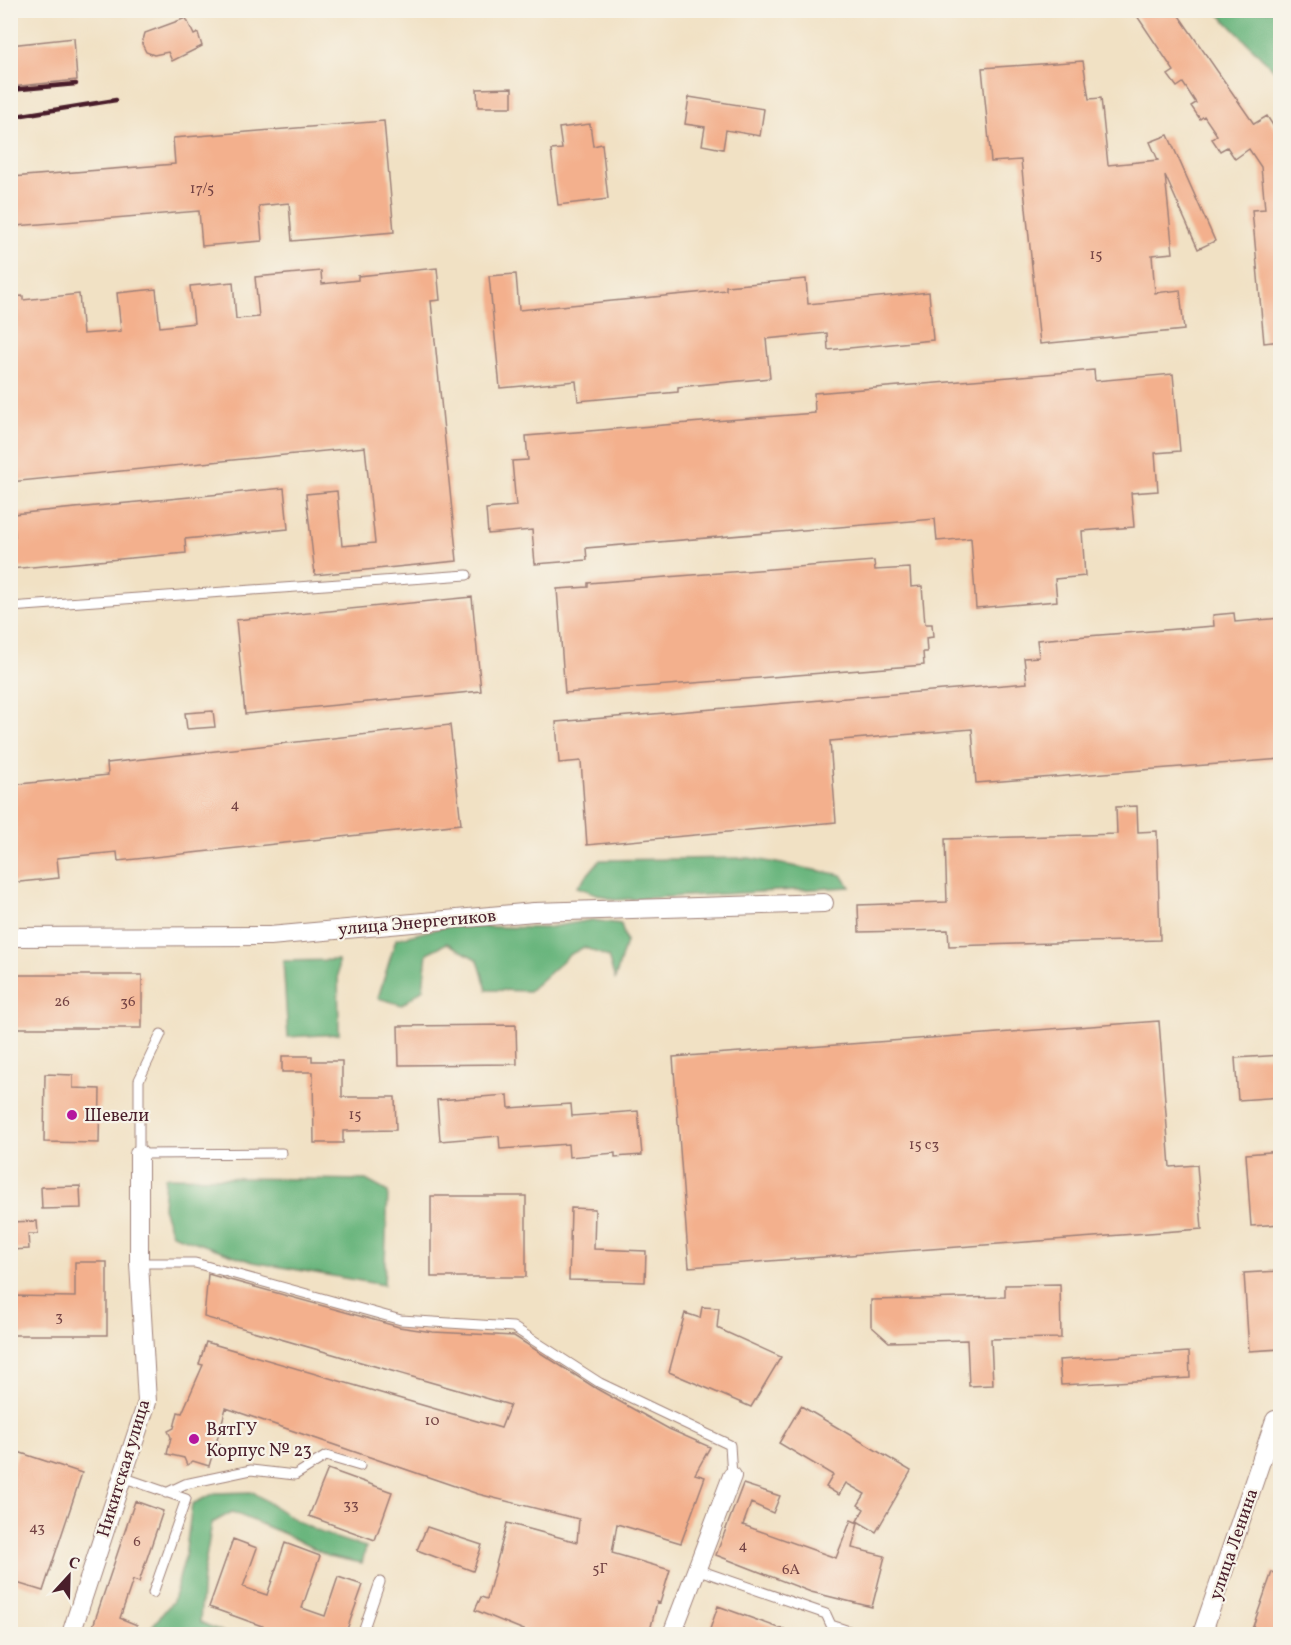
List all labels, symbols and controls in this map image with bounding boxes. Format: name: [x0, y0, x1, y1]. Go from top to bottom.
house number: 17/5: [190, 179, 214, 200]
house number: 15: [1089, 245, 1103, 266]
house number: 4: [231, 795, 240, 816]
street label: улица Энергетиков: [337, 904, 497, 943]
house number: 26: [54, 992, 70, 1013]
house number: 36: [120, 992, 136, 1013]
place label: Шевели: [84, 1104, 149, 1129]
house number: 15: [348, 1105, 362, 1126]
marker: Шевели: [65, 1108, 79, 1122]
house number: 15 с3: [909, 1135, 939, 1156]
house number: 3: [55, 1307, 63, 1328]
street label: Никитская улица: [92, 1396, 157, 1541]
house number: 10: [425, 1411, 439, 1432]
place label: ВятГУ Корпус № 23: [206, 1418, 312, 1464]
marker: ВятГУ Корпус № 23: [187, 1432, 201, 1446]
street label: улица Ленина: [1204, 1485, 1265, 1604]
house number: 33: [343, 1495, 359, 1516]
house number: 43: [29, 1518, 45, 1539]
house number: 6: [133, 1532, 141, 1553]
house number: 4: [739, 1536, 748, 1557]
north arrow: [39, 1546, 99, 1606]
text: С: [65, 1552, 83, 1576]
house number: 5Г: [592, 1559, 608, 1580]
house number: 6А: [782, 1560, 801, 1581]

